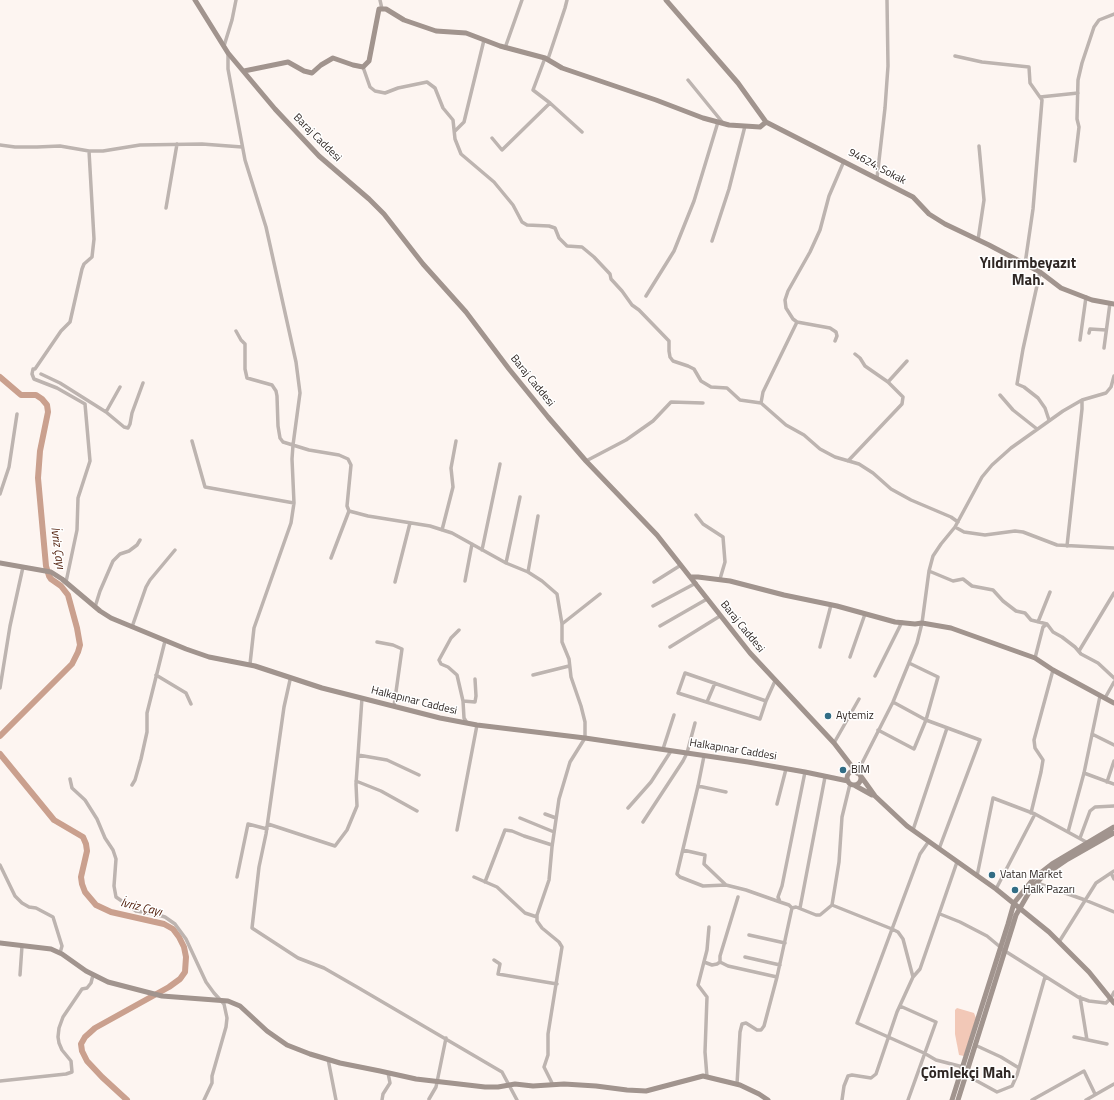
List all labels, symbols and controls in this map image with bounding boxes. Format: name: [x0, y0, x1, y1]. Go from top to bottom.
street label: Baraj Caddesi: [290, 111, 344, 165]
street label: 94624. Sokak: [846, 146, 908, 188]
district label: Yıldırımbeyazıt Mah.: [980, 255, 1076, 290]
street label: Baraj Caddesi: [507, 353, 557, 409]
water label: İvriz Çayı: [47, 526, 67, 570]
street label: Baraj Caddesi: [717, 599, 767, 655]
street label: Halkapınar Caddesi: [370, 684, 458, 718]
place label: Aytemiz: [836, 709, 874, 723]
marker: Aytemiz: [823, 711, 833, 721]
street label: Halkapınar Caddesi: [688, 737, 778, 763]
place label: BİM: [851, 763, 870, 777]
marker: BİM: [838, 765, 848, 775]
place label: Vatan Market: [1000, 868, 1062, 882]
marker: Vatan Market: [987, 870, 997, 880]
place label: Halk Pazarı: [1023, 883, 1075, 897]
marker: Halk Pazarı: [1010, 885, 1020, 895]
water label: İvriz Çayı: [119, 896, 163, 920]
district label: Çömlekçi Mah.: [921, 1065, 1015, 1083]

